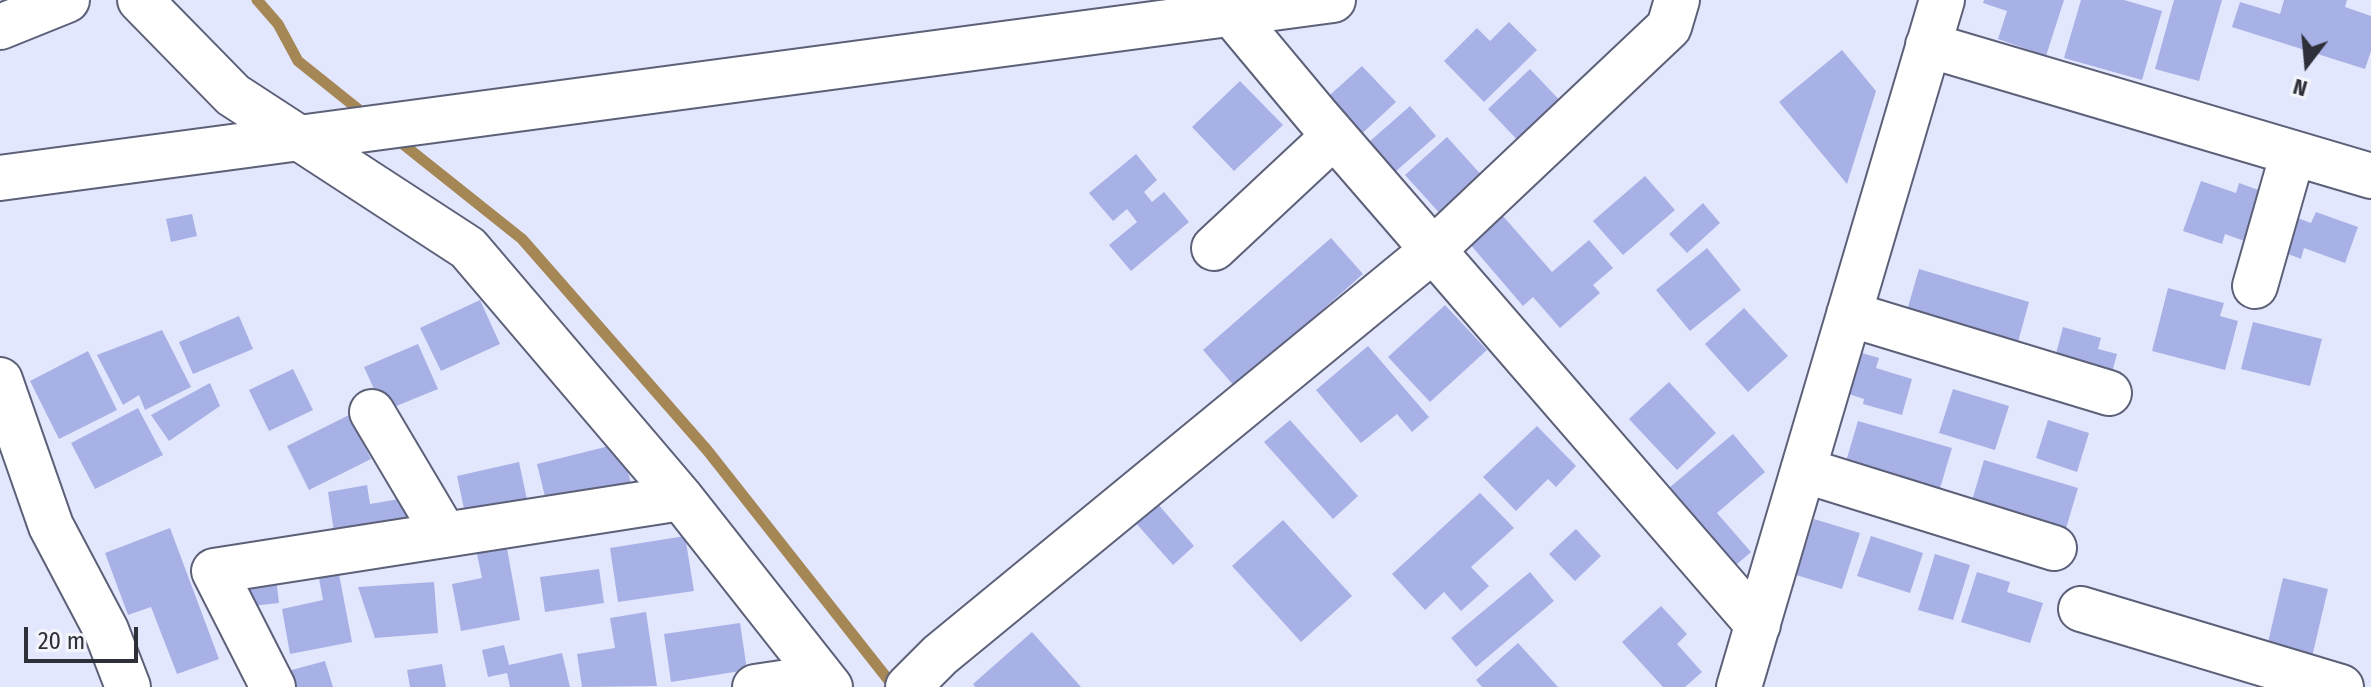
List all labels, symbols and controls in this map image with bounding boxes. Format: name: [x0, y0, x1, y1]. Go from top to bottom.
north arrow: [2267, 24, 2347, 104]
text: N: [2290, 73, 2310, 102]
scale bar: [28, 611, 142, 661]
text: 20 m: [38, 627, 85, 655]

